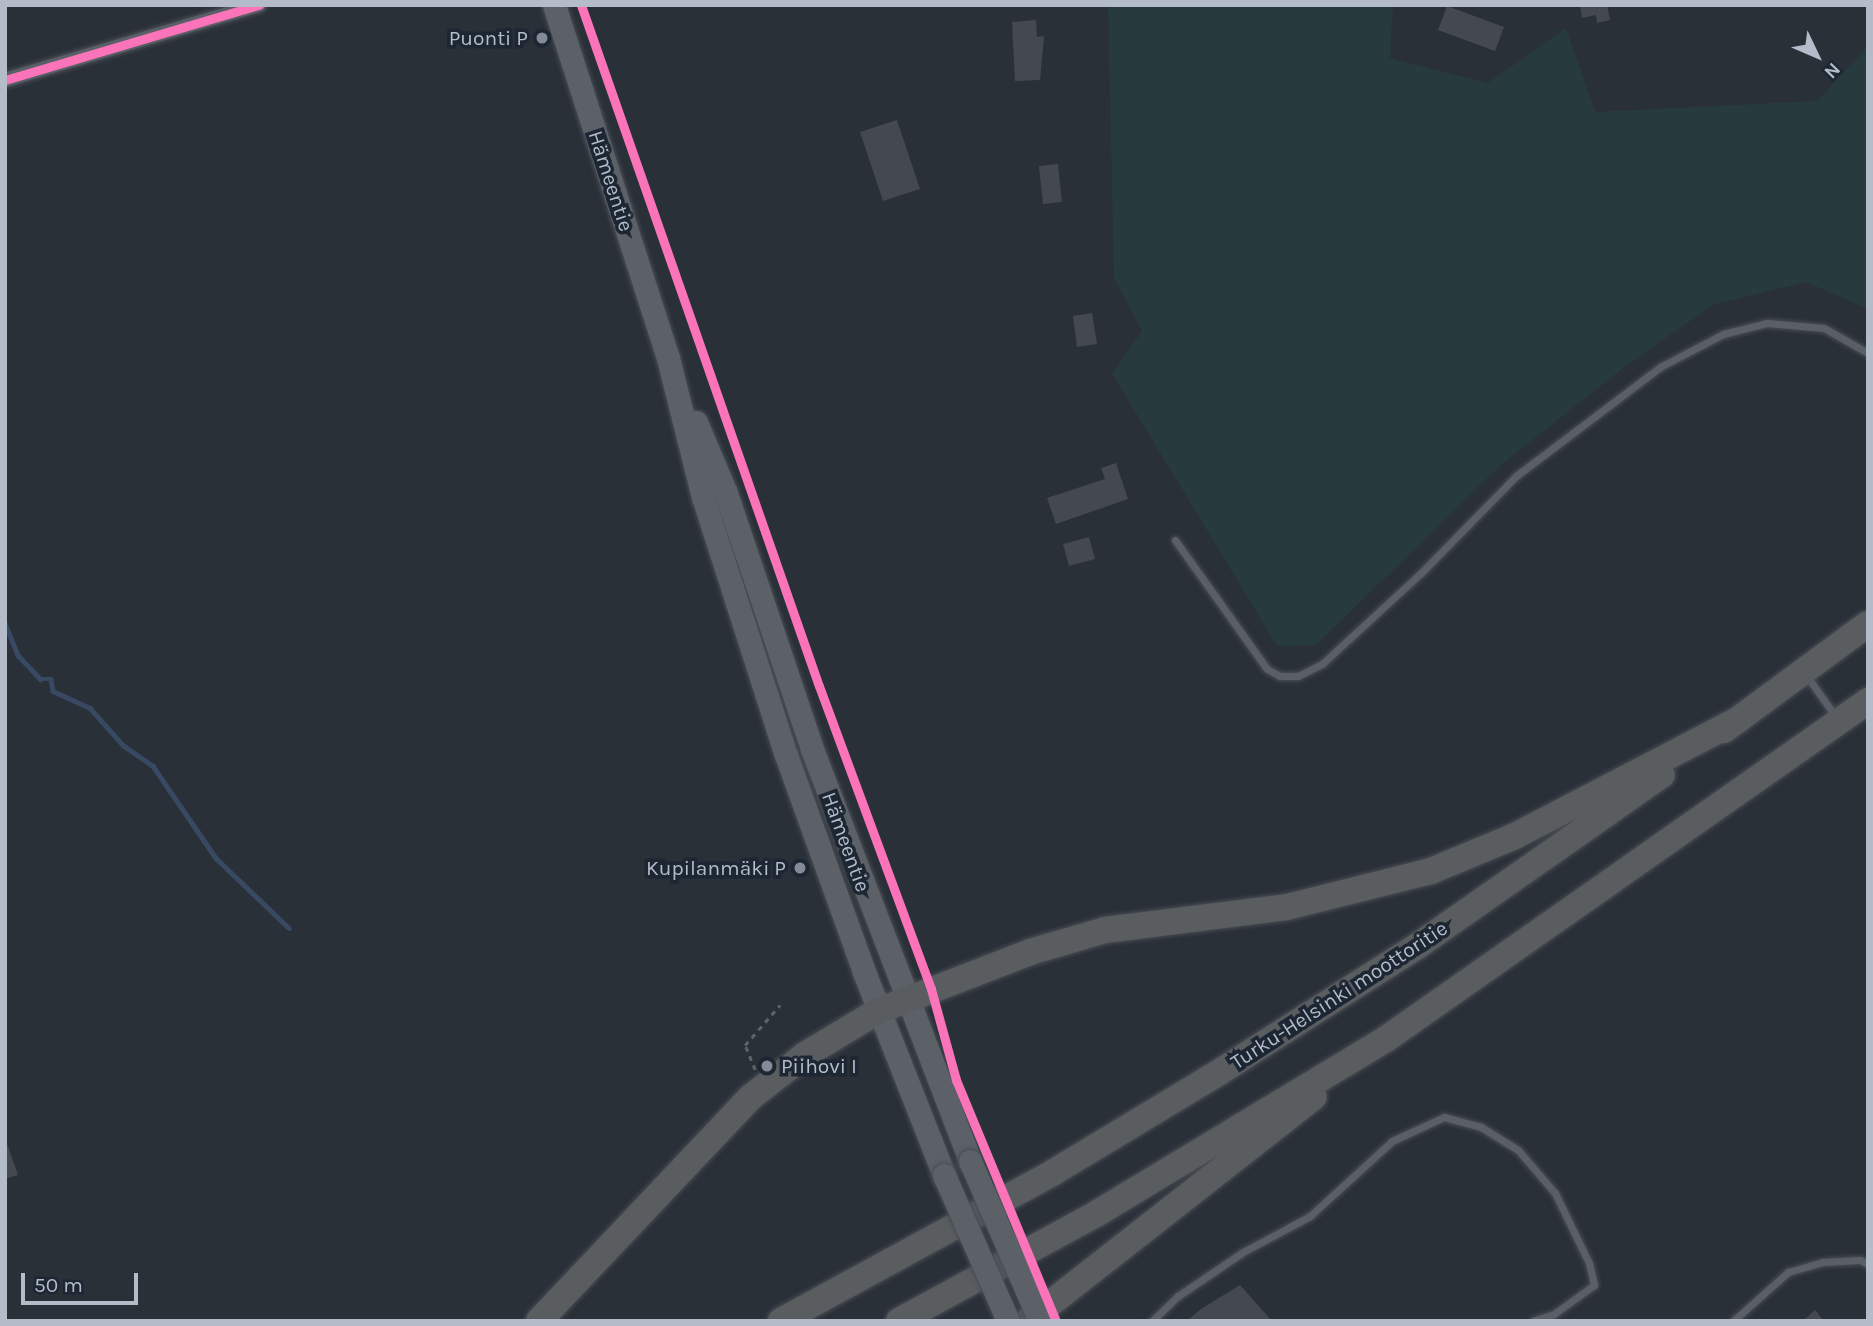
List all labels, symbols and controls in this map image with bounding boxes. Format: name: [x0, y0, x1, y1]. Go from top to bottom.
north arrow: [1782, 21, 1852, 91]
place label: Puonti P: [449, 25, 528, 51]
marker: Puonti P: [534, 30, 550, 46]
text: N: [1819, 58, 1845, 83]
street label: Hämeentie: [583, 127, 639, 235]
street label: Hämeentie: [816, 789, 876, 895]
place label: Kupilanmäki P: [646, 855, 786, 881]
marker: Kupilanmäki P: [792, 860, 808, 876]
street label: Turku-Helsinki moottoritie: [1226, 915, 1452, 1075]
place label: Piihovi I: [781, 1053, 857, 1079]
marker: Piihovi I: [759, 1058, 775, 1074]
scale bar: [24, 1260, 142, 1304]
text: 50 m: [34, 1273, 83, 1297]

